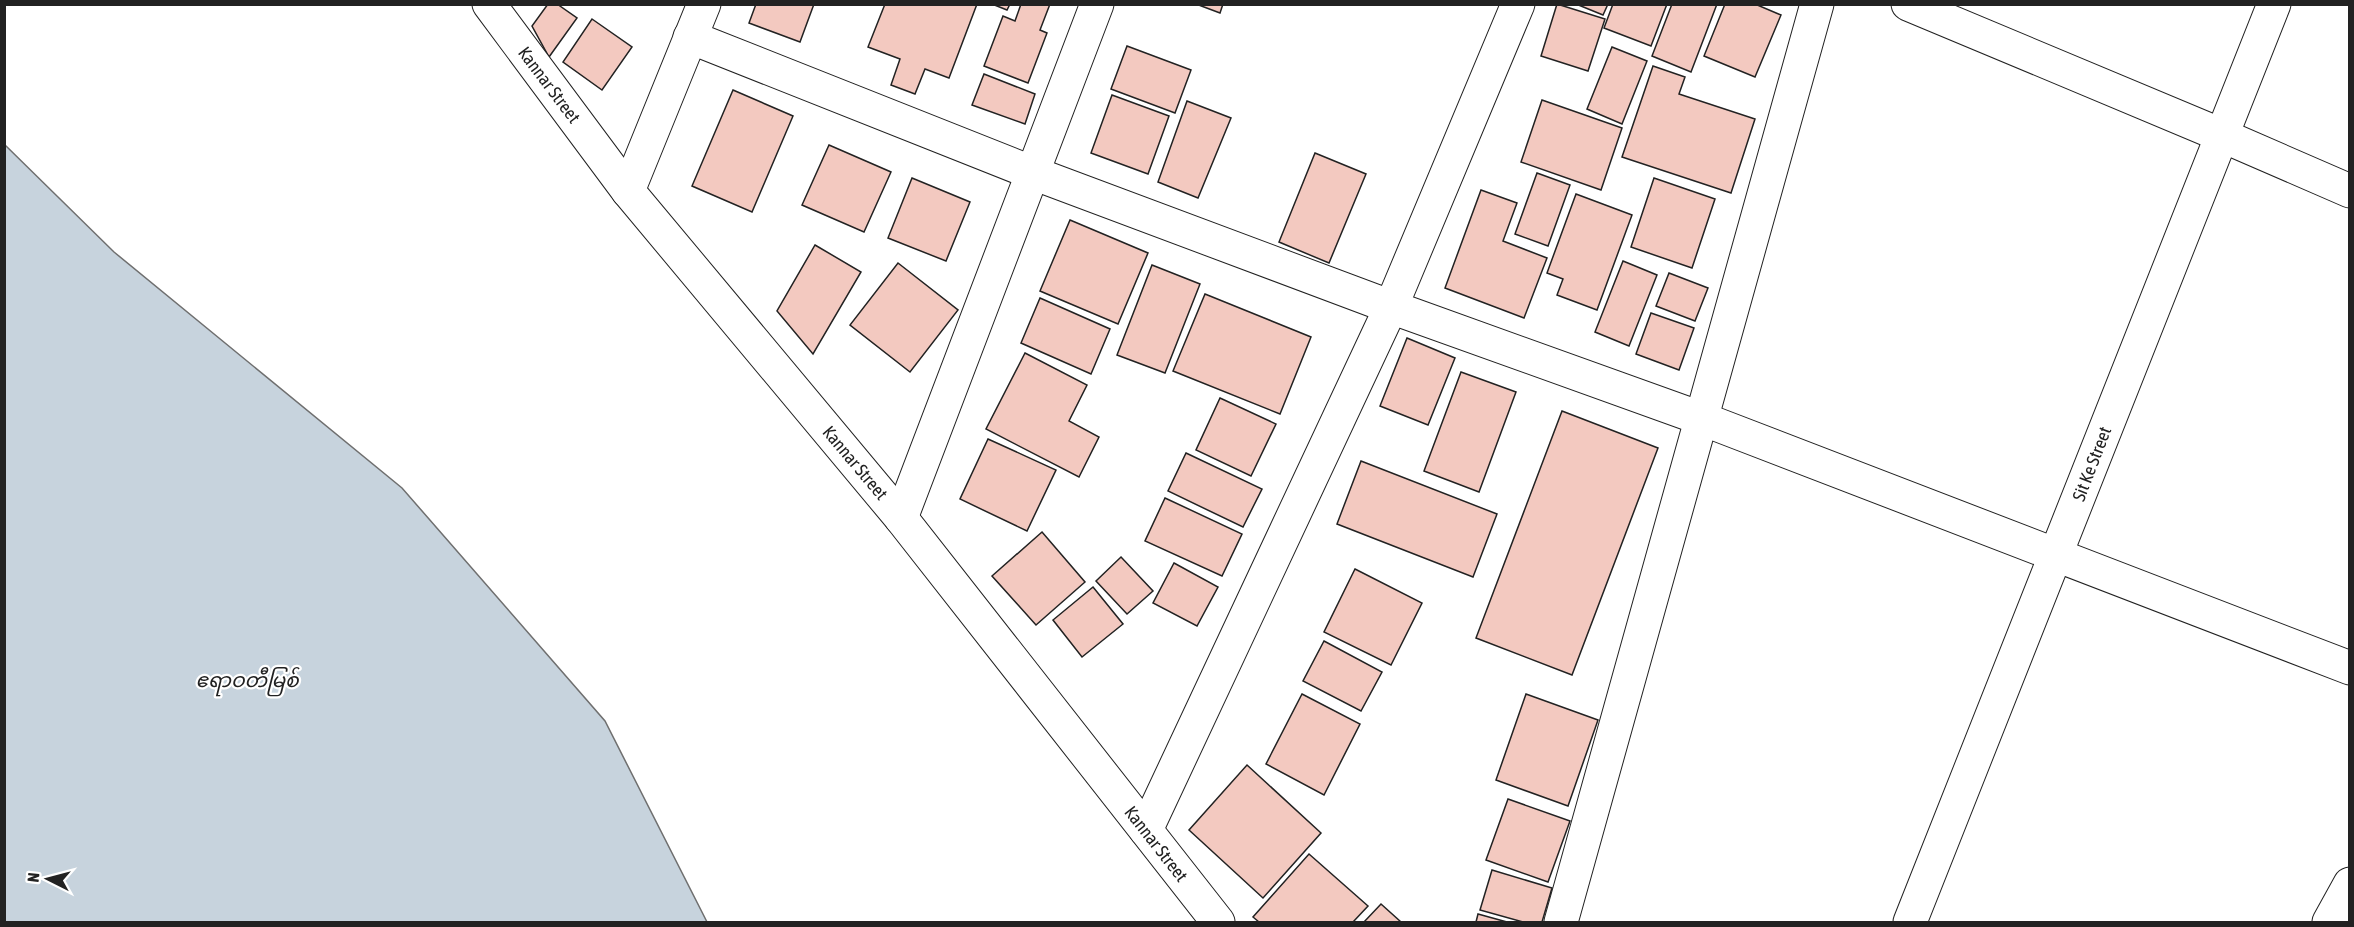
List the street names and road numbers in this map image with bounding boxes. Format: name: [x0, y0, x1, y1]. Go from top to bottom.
street label: Kannar Street: [514, 42, 585, 127]
street label: Kannar Street: [818, 421, 892, 504]
street label: Sit Ke Street: [2068, 424, 2115, 504]
street label: Kannar Street: [1120, 802, 1192, 886]

